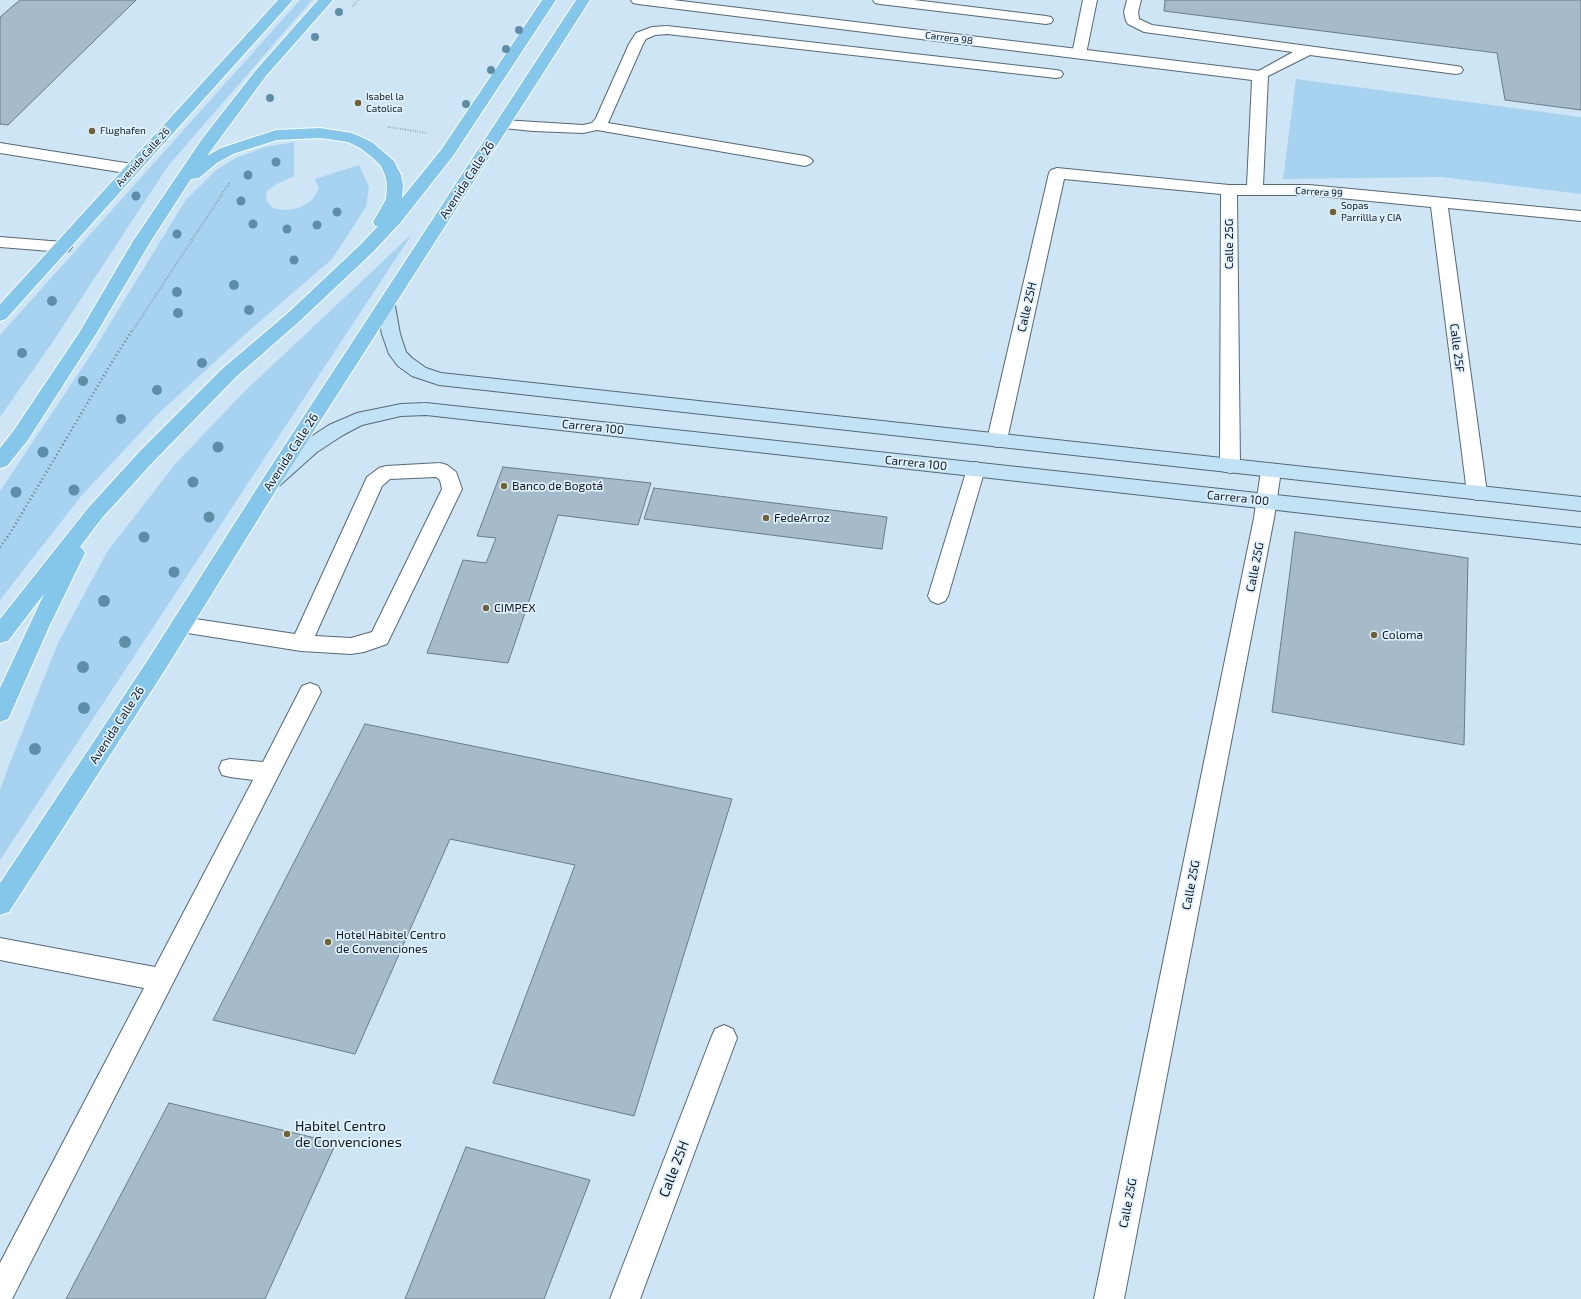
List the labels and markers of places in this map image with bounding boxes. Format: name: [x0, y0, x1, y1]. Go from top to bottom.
place label: Isabel la Catolica: [366, 91, 404, 114]
marker: Isabel la Catolica: [353, 98, 363, 108]
place label: Flughafen: [100, 125, 146, 137]
marker: Flughafen: [87, 126, 97, 136]
place label: Sopas Parrillla y CIA: [1341, 200, 1402, 224]
marker: Sopas Parrillla y CIA: [1328, 207, 1338, 217]
place label: Banco de Bogotá: [512, 479, 603, 493]
marker: Banco de Bogotá: [499, 481, 509, 491]
place label: FedeArroz: [774, 511, 830, 525]
marker: FedeArroz: [761, 513, 771, 523]
place label: CIMPEX: [494, 601, 536, 615]
marker: CIMPEX: [481, 603, 491, 613]
place label: Coloma: [1382, 628, 1423, 642]
marker: Coloma: [1369, 630, 1379, 640]
place label: Hotel Habitel Centro de Convenciones: [336, 928, 446, 956]
marker: Hotel Habitel Centro de Convenciones: [323, 937, 333, 947]
place label: Habitel Centro de Convenciones: [295, 1118, 402, 1150]
marker: Habitel Centro de Convenciones: [282, 1129, 292, 1139]

